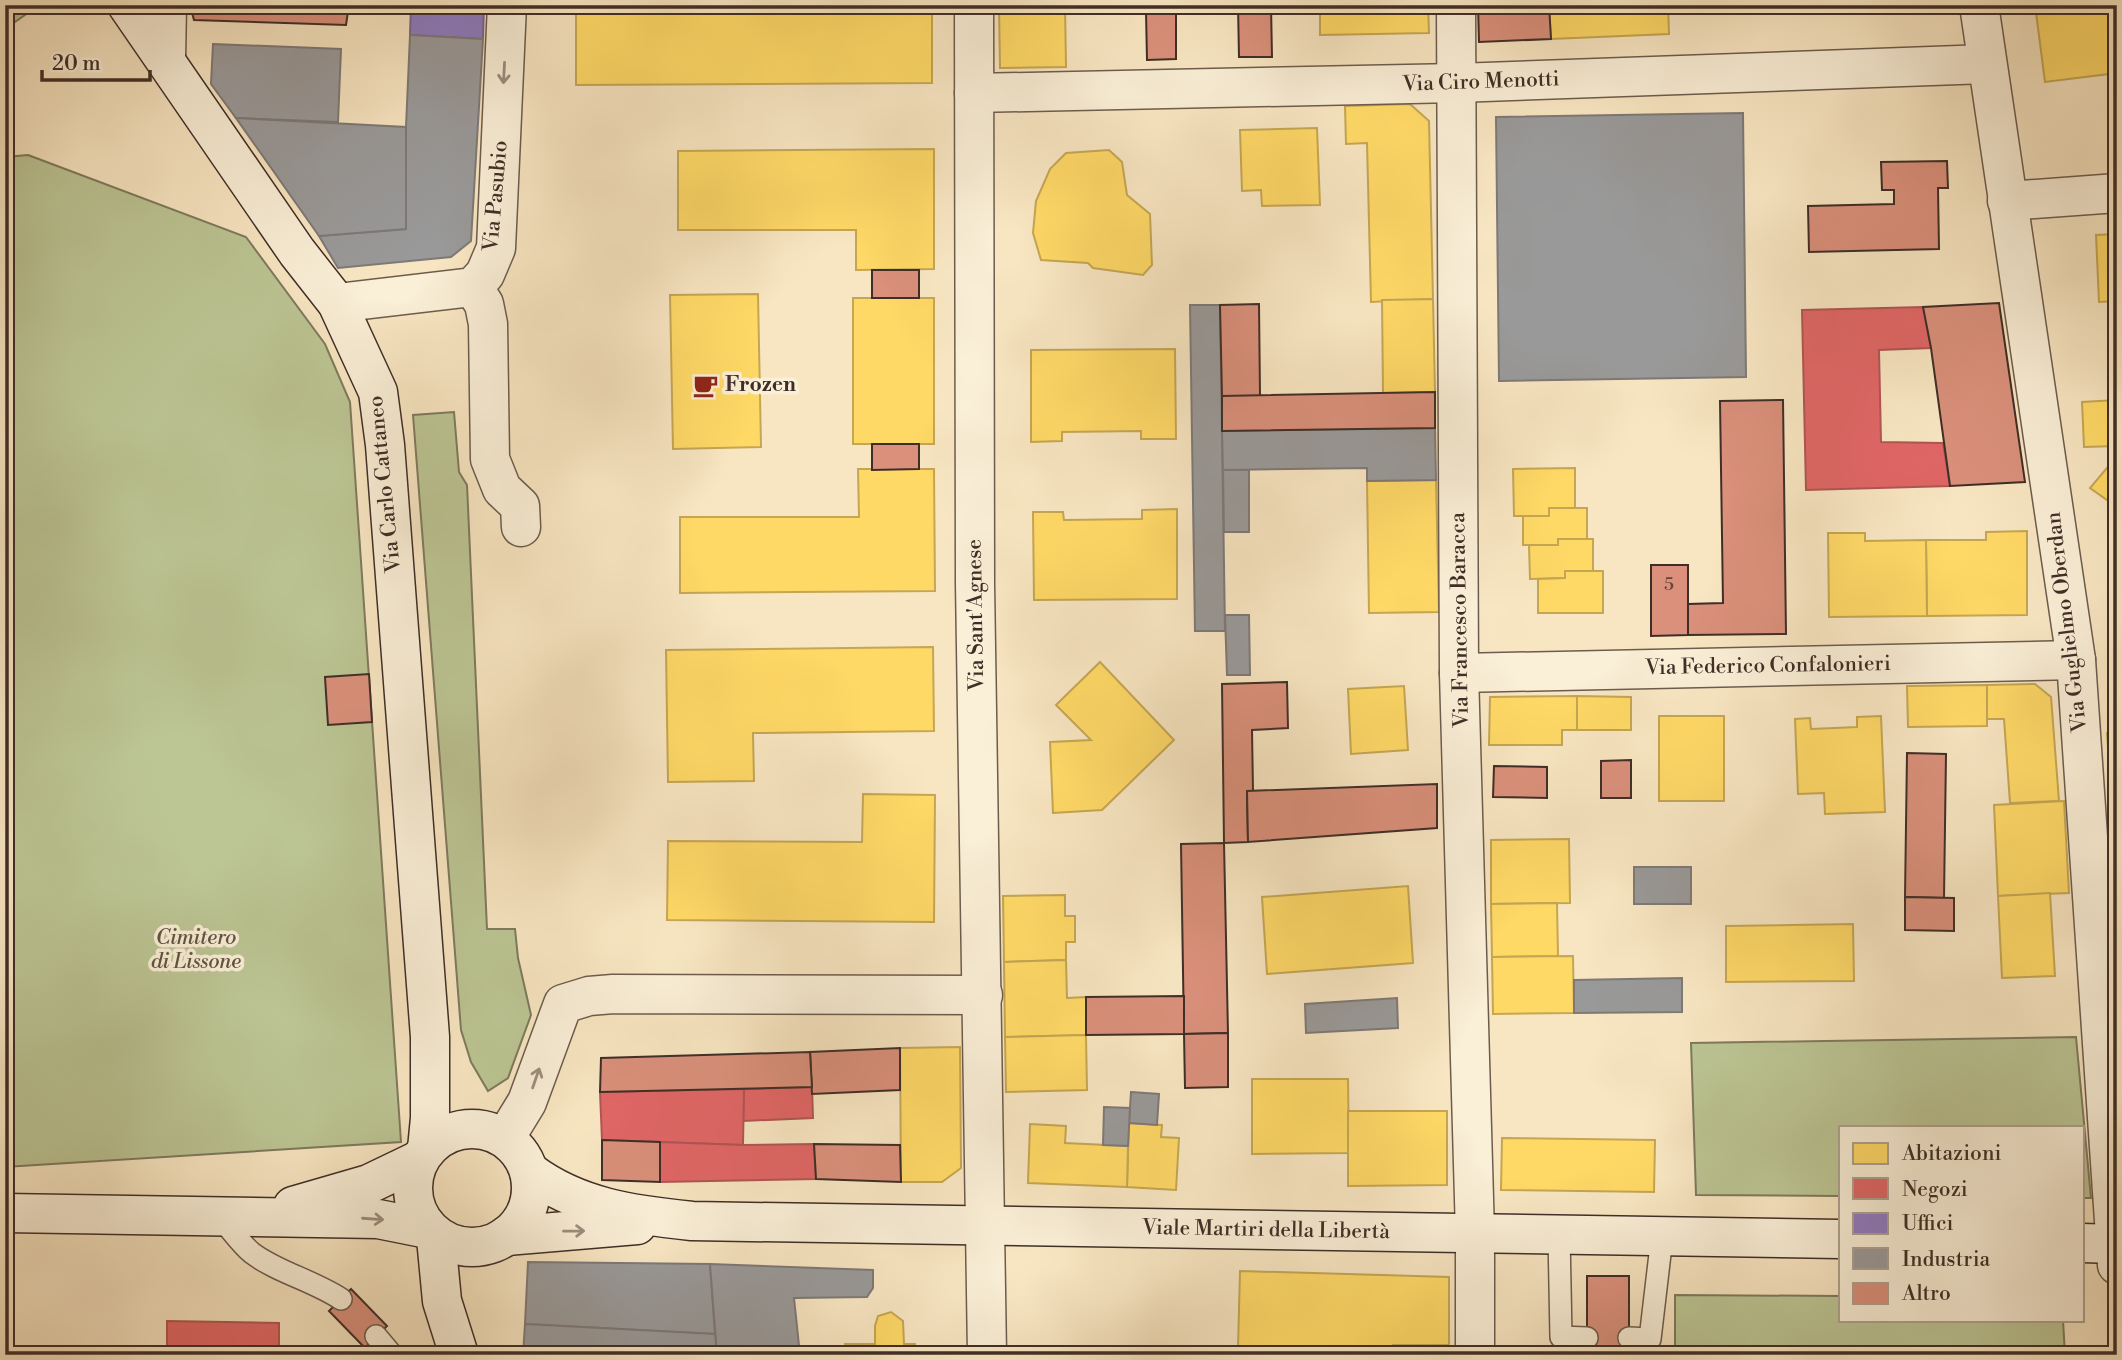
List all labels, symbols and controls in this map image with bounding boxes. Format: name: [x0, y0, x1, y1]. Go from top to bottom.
scale bar: [42, 38, 150, 82]
text: 20 m: [52, 51, 101, 77]
one-way arrow: [497, 62, 510, 84]
street label: Via Ciro Menotti: [1401, 66, 1560, 98]
street label: Via Pasubio: [478, 139, 514, 254]
cafe icon: Frozen: [691, 371, 719, 399]
place label: Frozen: [725, 372, 796, 398]
street label: Via Carlo Cattaneo: [363, 394, 407, 575]
street label: Via Guglielmo Oberdan: [2041, 510, 2094, 735]
street label: Via Francesco Baracca: [1445, 512, 1475, 729]
street label: Via Sant'Agnese: [962, 539, 990, 692]
house number: 5: [1664, 573, 1674, 596]
street label: Via Federico Confalonieri: [1644, 651, 1891, 681]
park label: Cimitero di Lissone: [151, 925, 241, 975]
one-way arrow: [531, 1067, 543, 1089]
legend: [1839, 1126, 2084, 1322]
text: Abitazioni: [1901, 1141, 2001, 1167]
text: Negozi: [1902, 1177, 1968, 1203]
text: Uffici: [1902, 1211, 1953, 1237]
one-way arrow: [361, 1213, 383, 1226]
street label: Viale Martiri della Libertà: [1141, 1215, 1391, 1245]
one-way arrow: [562, 1224, 585, 1238]
text: Industria: [1902, 1247, 1991, 1273]
text: Altro: [1901, 1281, 1951, 1307]

